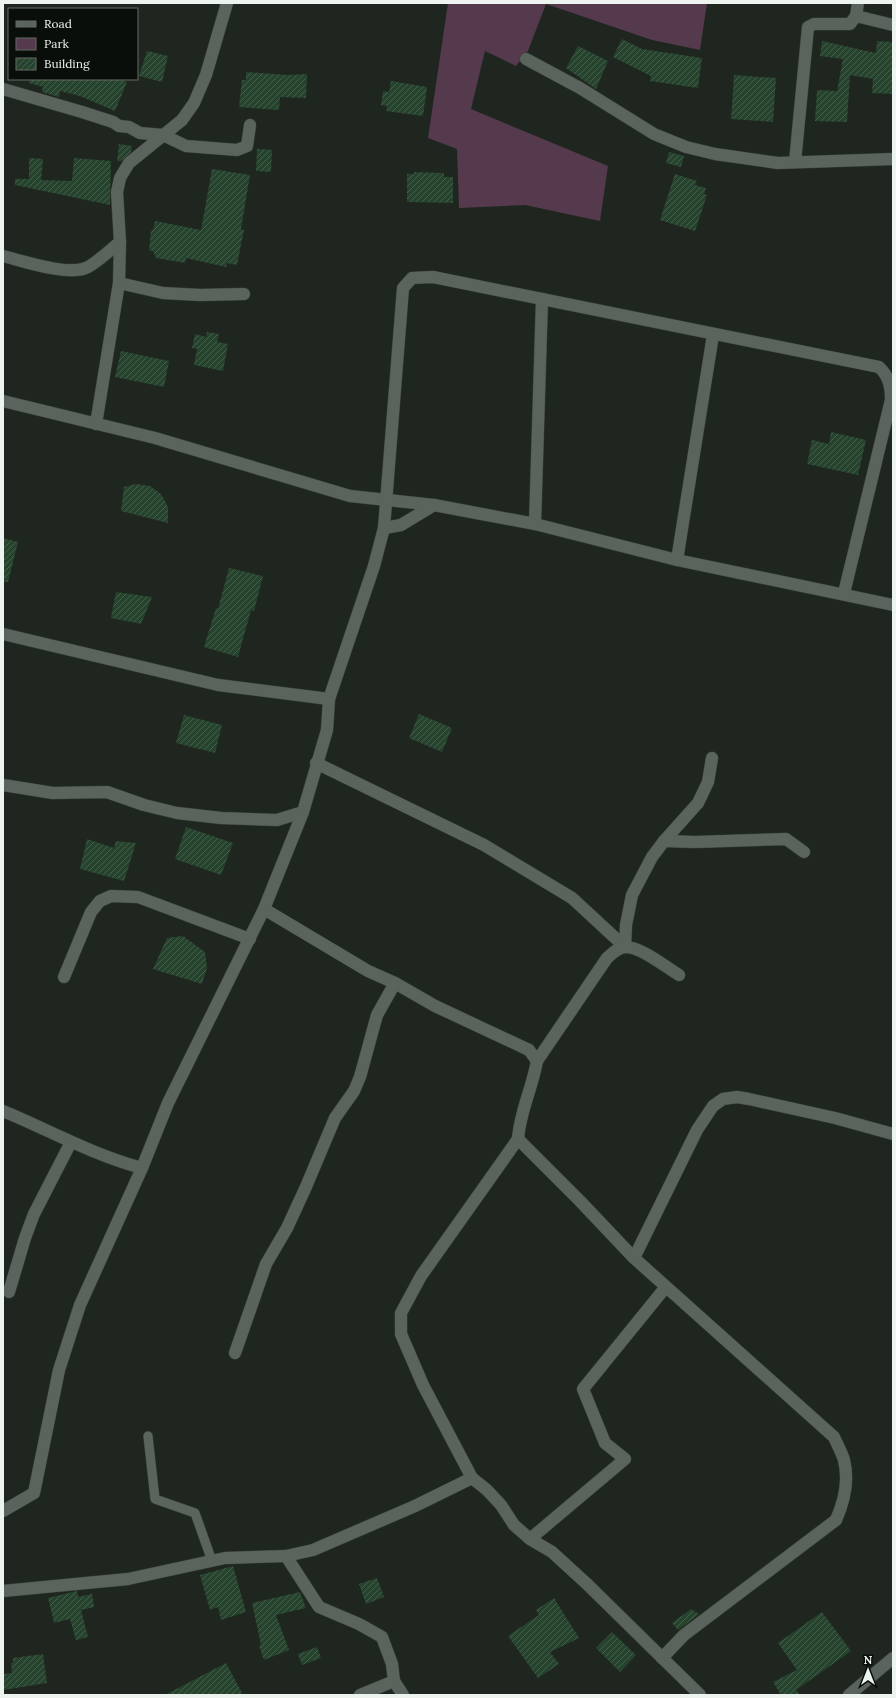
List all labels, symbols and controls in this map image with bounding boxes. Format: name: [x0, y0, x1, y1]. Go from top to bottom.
legend: [8, 8, 138, 80]
text: Road: [44, 16, 72, 31]
text: Park: [44, 36, 70, 51]
text: Building: [44, 56, 90, 71]
north arrow: [848, 1650, 888, 1690]
text: N: [864, 1653, 873, 1667]

